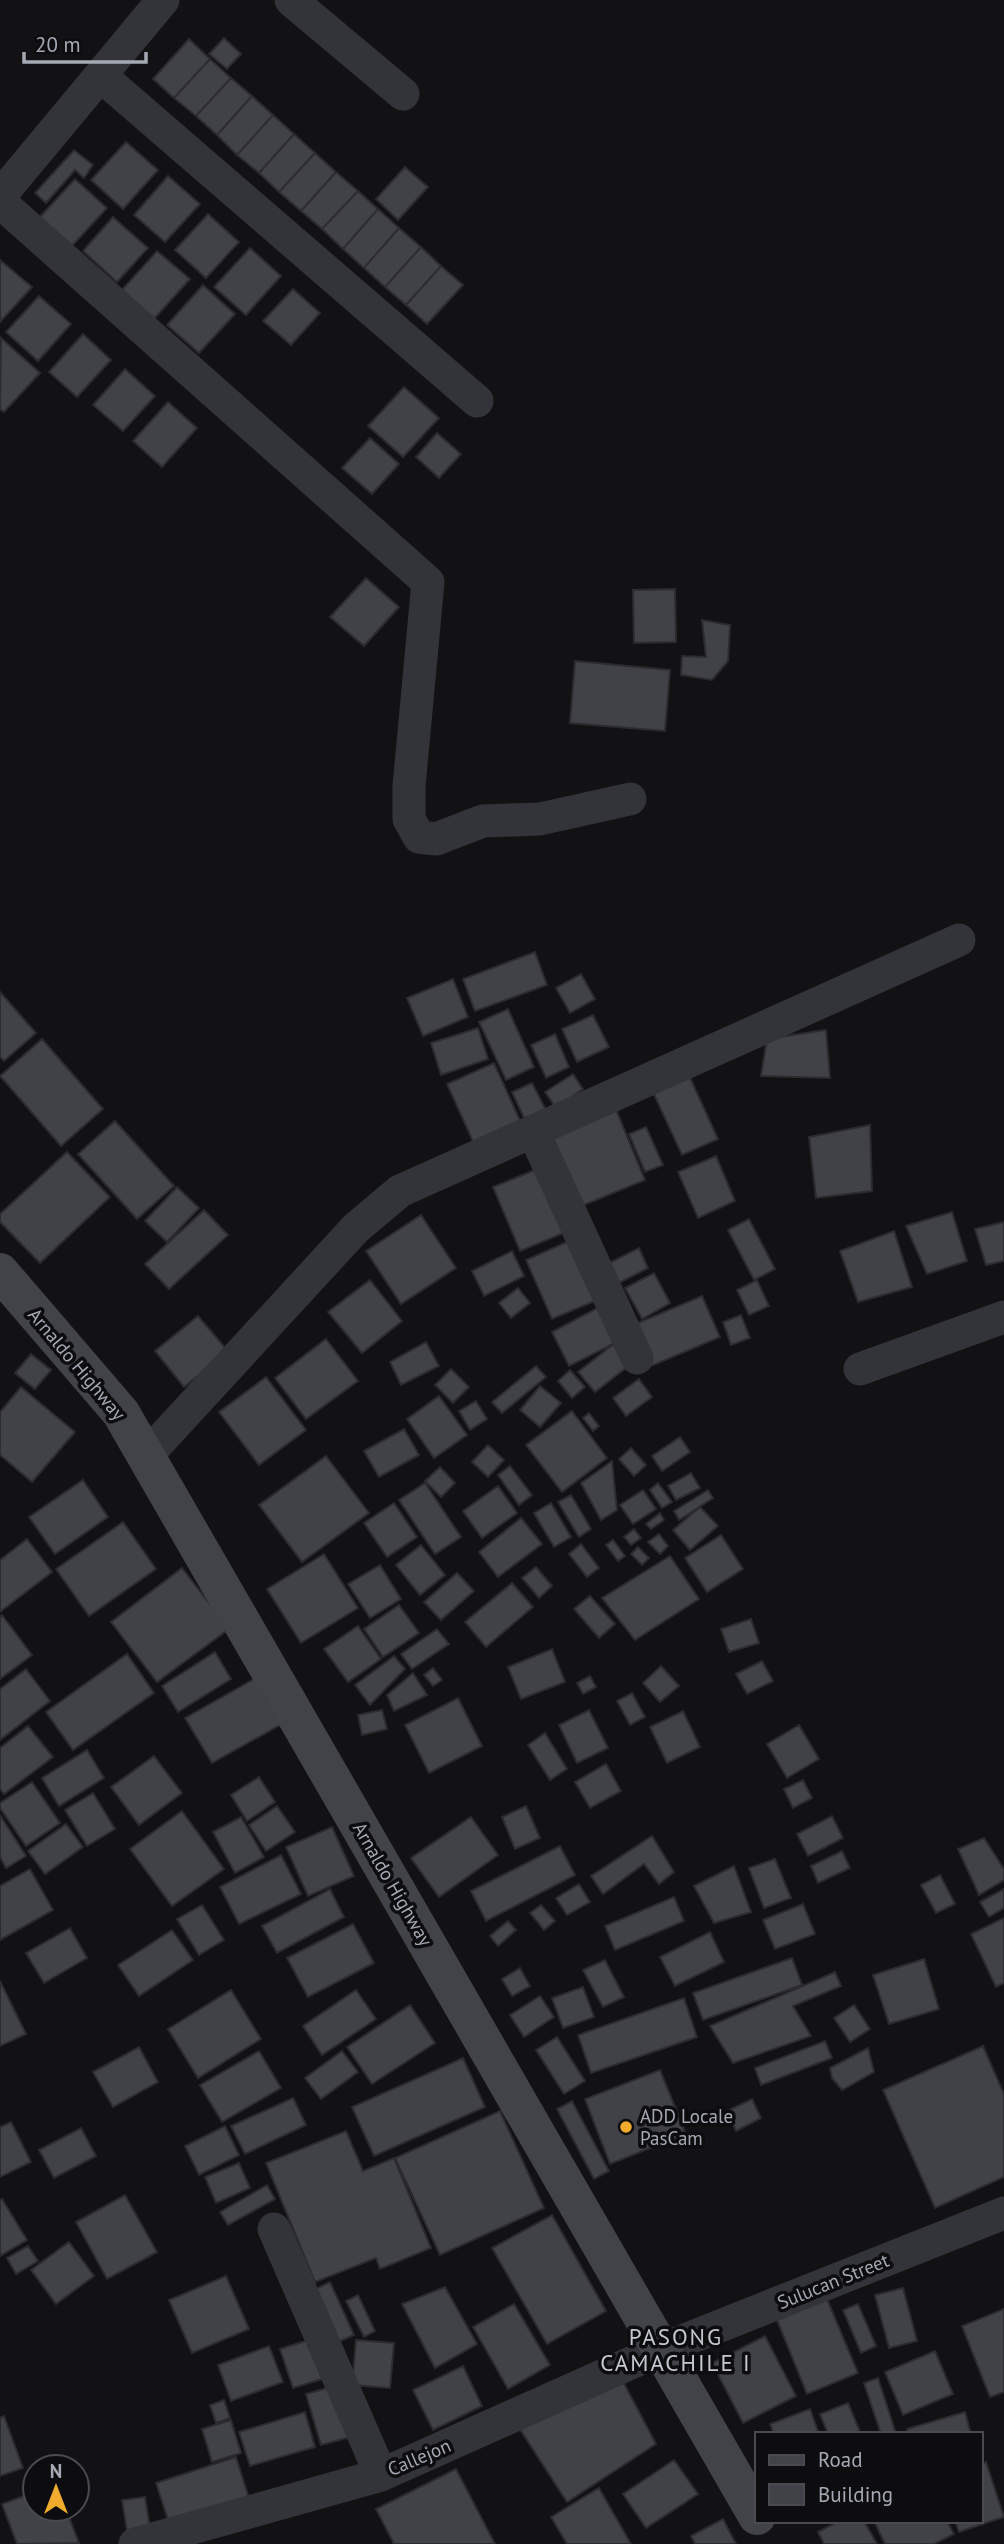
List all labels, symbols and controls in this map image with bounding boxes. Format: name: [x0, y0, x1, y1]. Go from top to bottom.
scale bar: [24, 21, 147, 65]
text: 20 m: [35, 31, 81, 58]
street label: Arnaldo Highway: [23, 1303, 131, 1425]
street label: Arnaldo Highway: [348, 1818, 438, 1950]
place label: ADD Locale PasCam: [640, 2104, 733, 2150]
marker: ADD Locale PasCam: [618, 2119, 634, 2135]
street label: Sulucan Street: [774, 2248, 893, 2314]
district label: PASONG CAMACHILE I: [600, 2322, 752, 2377]
legend: [755, 2432, 983, 2523]
street label: Callejon: [384, 2433, 454, 2481]
text: Road: [818, 2446, 862, 2473]
north arrow: [21, 2453, 91, 2523]
text: N: [50, 2459, 62, 2483]
text: Building: [818, 2481, 893, 2508]

